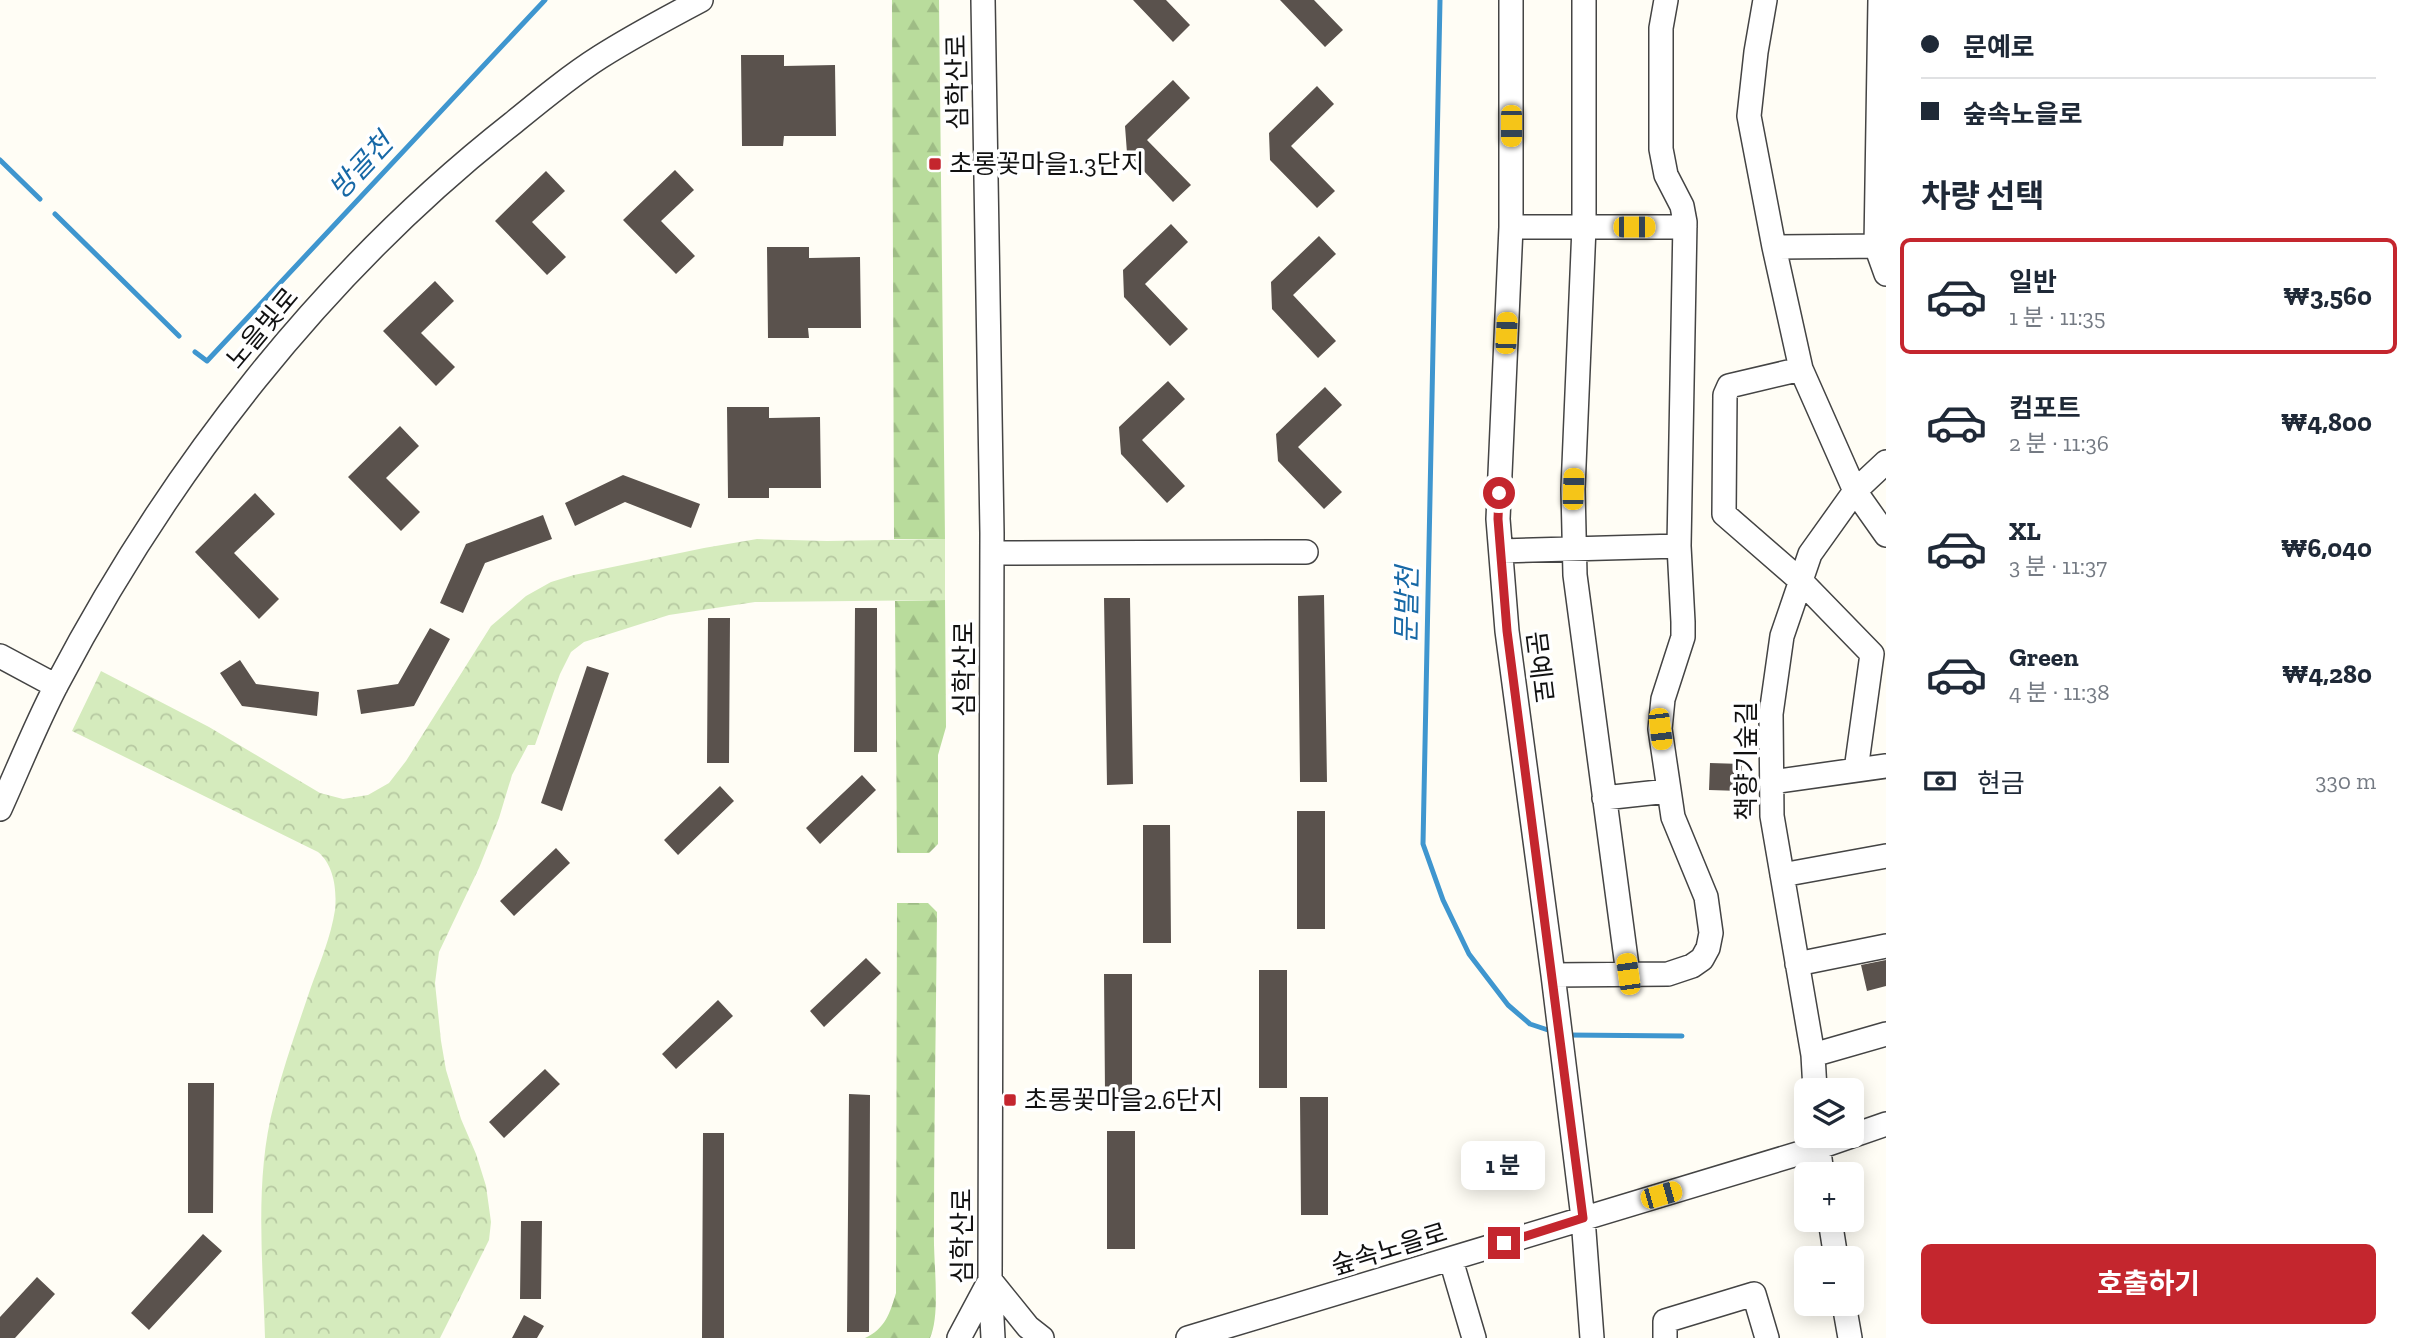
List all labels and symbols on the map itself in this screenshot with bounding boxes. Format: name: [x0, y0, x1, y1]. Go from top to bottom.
street label: 심학산로: [940, 34, 974, 130]
car: [1501, 105, 1522, 147]
water label: 방골천: [323, 124, 402, 206]
place label: 초롱꽃마을1.3단지: [949, 148, 1145, 180]
marker: 초롱꽃마을1.3단지: [927, 156, 943, 172]
car: [1614, 217, 1656, 238]
street label: 노을빛로: [219, 281, 305, 375]
car: [1495, 311, 1518, 355]
car: [1562, 468, 1585, 510]
route start: [1483, 477, 1515, 509]
water label: 문발천: [1390, 563, 1424, 644]
street label: 심학산로: [948, 621, 980, 717]
street label: 문예로: [1520, 629, 1560, 705]
street label: 책향기숲길: [1730, 701, 1762, 821]
car: [1648, 707, 1673, 751]
car: [1615, 952, 1642, 996]
place label: 초롱꽃마을2.6단지: [1024, 1084, 1224, 1116]
marker: 초롱꽃마을2.6단지: [1002, 1092, 1018, 1108]
callout: 1 분: [1462, 1142, 1546, 1190]
car: [1638, 1179, 1685, 1211]
street label: 심학산로: [946, 1188, 978, 1284]
street label: 숲속노을로: [1327, 1216, 1451, 1282]
route end: [1488, 1227, 1520, 1259]

